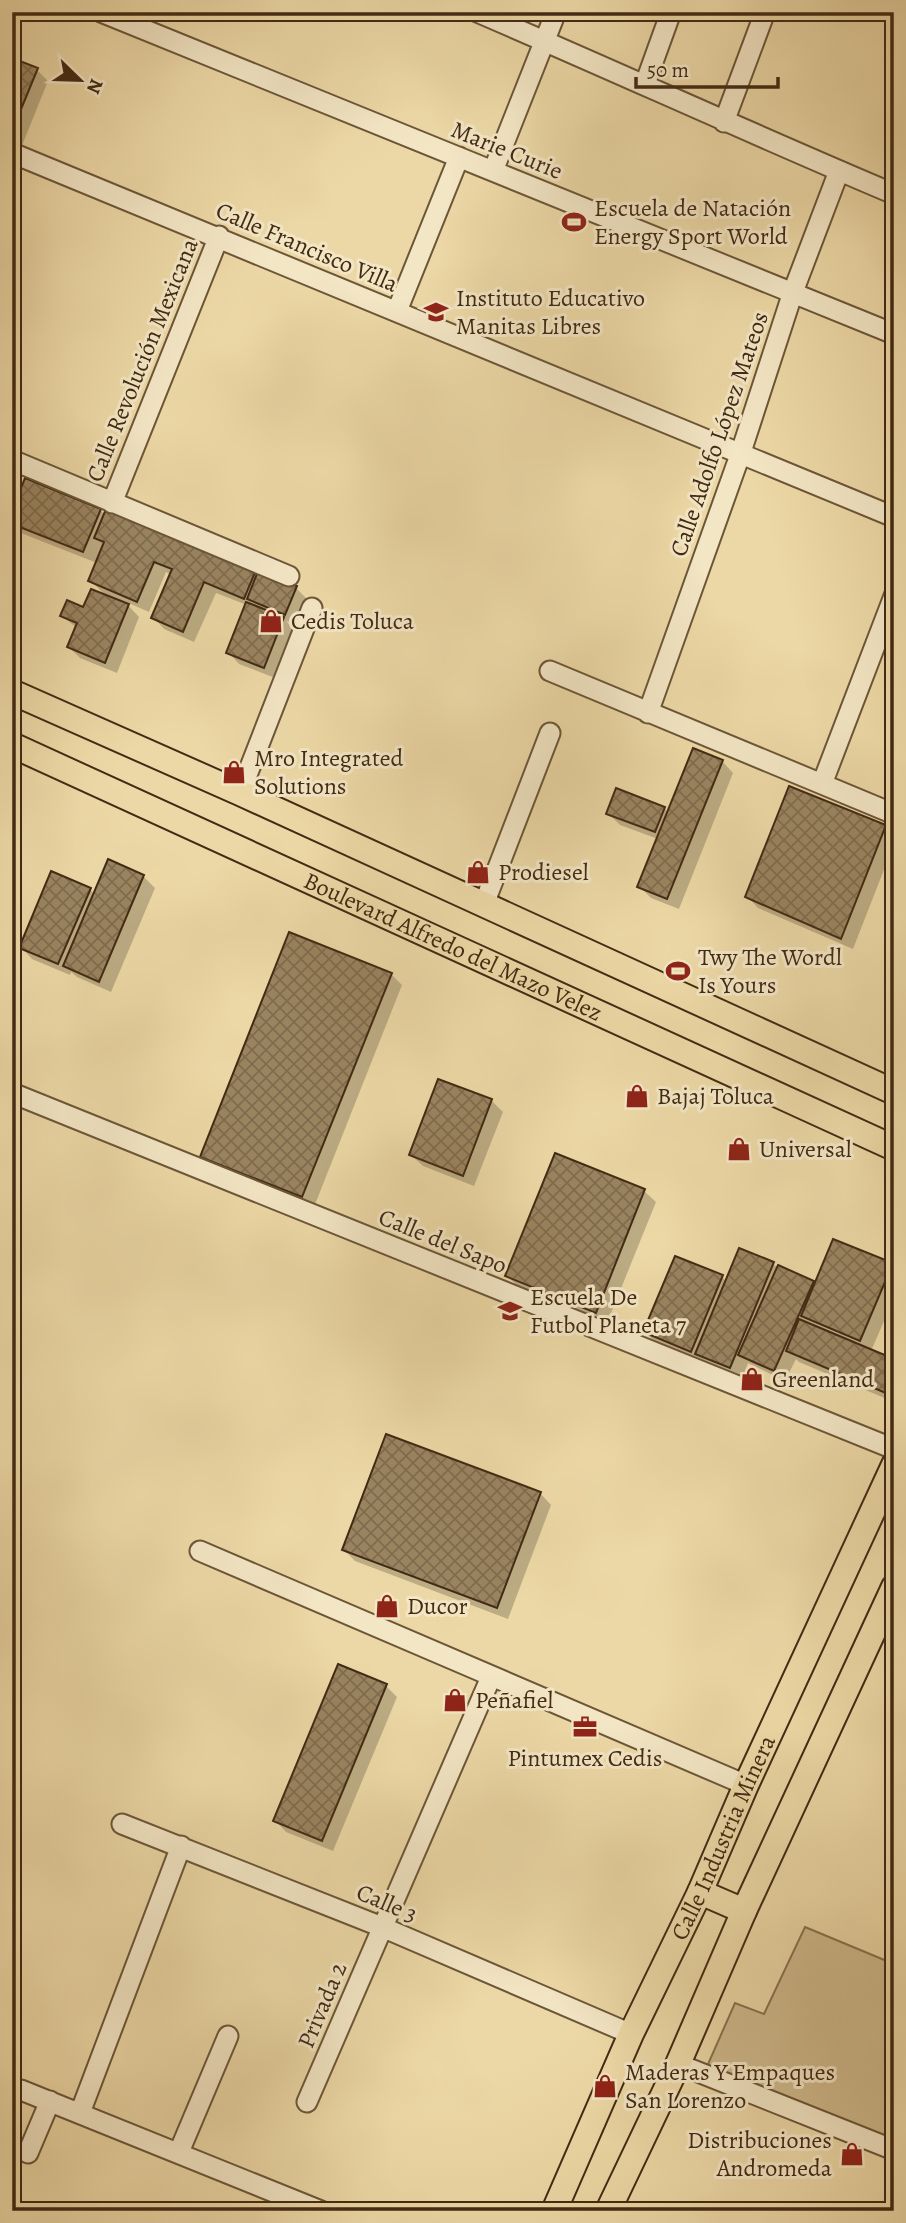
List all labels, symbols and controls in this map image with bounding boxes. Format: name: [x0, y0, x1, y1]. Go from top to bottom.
north arrow: [46, 46, 116, 116]
scale bar: [636, 46, 778, 90]
text: 50 m: [647, 56, 689, 84]
text: N: [80, 75, 109, 98]
street label: Marie Curie: [447, 113, 567, 187]
place label: Escuela de Natación Energy Sport World: [594, 192, 791, 252]
street label: Calle Francisco Villa: [211, 194, 404, 300]
sports icon: Escuela de Natación Energy Sport World: [560, 208, 588, 236]
street label: Calle Revolución Mexicana: [79, 233, 206, 486]
place label: Instituto Educativo Manitas Libres: [456, 282, 645, 342]
school or university icon: Instituto Educativo Manitas Libres: [422, 298, 450, 326]
street label: Calle Adolfo López Mateos: [662, 307, 776, 561]
place label: Cedis Toluca: [291, 605, 415, 637]
shop icon: Cedis Toluca: [257, 607, 285, 635]
place label: Mro Integrated Solutions: [254, 742, 404, 802]
shop icon: Mro Integrated Solutions: [220, 758, 248, 786]
place label: Prodiesel: [498, 856, 589, 888]
shop icon: Prodiesel: [464, 858, 492, 886]
street label: Boulevard Alfredo del Mazo Velez: [299, 864, 608, 1029]
place label: Twy The Wordl Is Yours: [698, 941, 842, 1001]
sports icon: Twy The Wordl Is Yours: [664, 957, 692, 985]
place label: Bajaj Toluca: [657, 1080, 775, 1112]
shop icon: Bajaj Toluca: [623, 1082, 651, 1110]
place label: Universal: [759, 1133, 852, 1165]
shop icon: Universal: [725, 1135, 753, 1163]
street label: Calle del Sapo: [374, 1201, 512, 1281]
place label: Escuela De Futbol Planeta 7: [530, 1281, 687, 1341]
school or university icon: Escuela De Futbol Planeta 7: [496, 1297, 524, 1325]
place label: Greenland: [772, 1363, 874, 1395]
shop icon: Greenland: [738, 1365, 766, 1393]
place label: Ducor: [407, 1590, 468, 1622]
shop icon: Ducor: [373, 1592, 401, 1620]
place label: Peñafiel: [475, 1684, 553, 1716]
shop icon: Peñafiel: [441, 1686, 469, 1714]
office icon: Pintumex Cedis: [571, 1713, 599, 1741]
street label: Calle Industria Minera: [663, 1729, 783, 1945]
place label: Pintumex Cedis: [508, 1742, 662, 1774]
street label: Calle 3: [352, 1876, 422, 1930]
street label: Privada 2: [290, 1957, 354, 2053]
place label: Maderas Y Empaques San Lorenzo: [625, 2056, 835, 2116]
shop icon: Maderas Y Empaques San Lorenzo: [591, 2072, 619, 2100]
place label: Distribuciones Andromeda: [687, 2124, 833, 2184]
shop icon: Distribuciones Andromeda: [838, 2140, 866, 2168]

